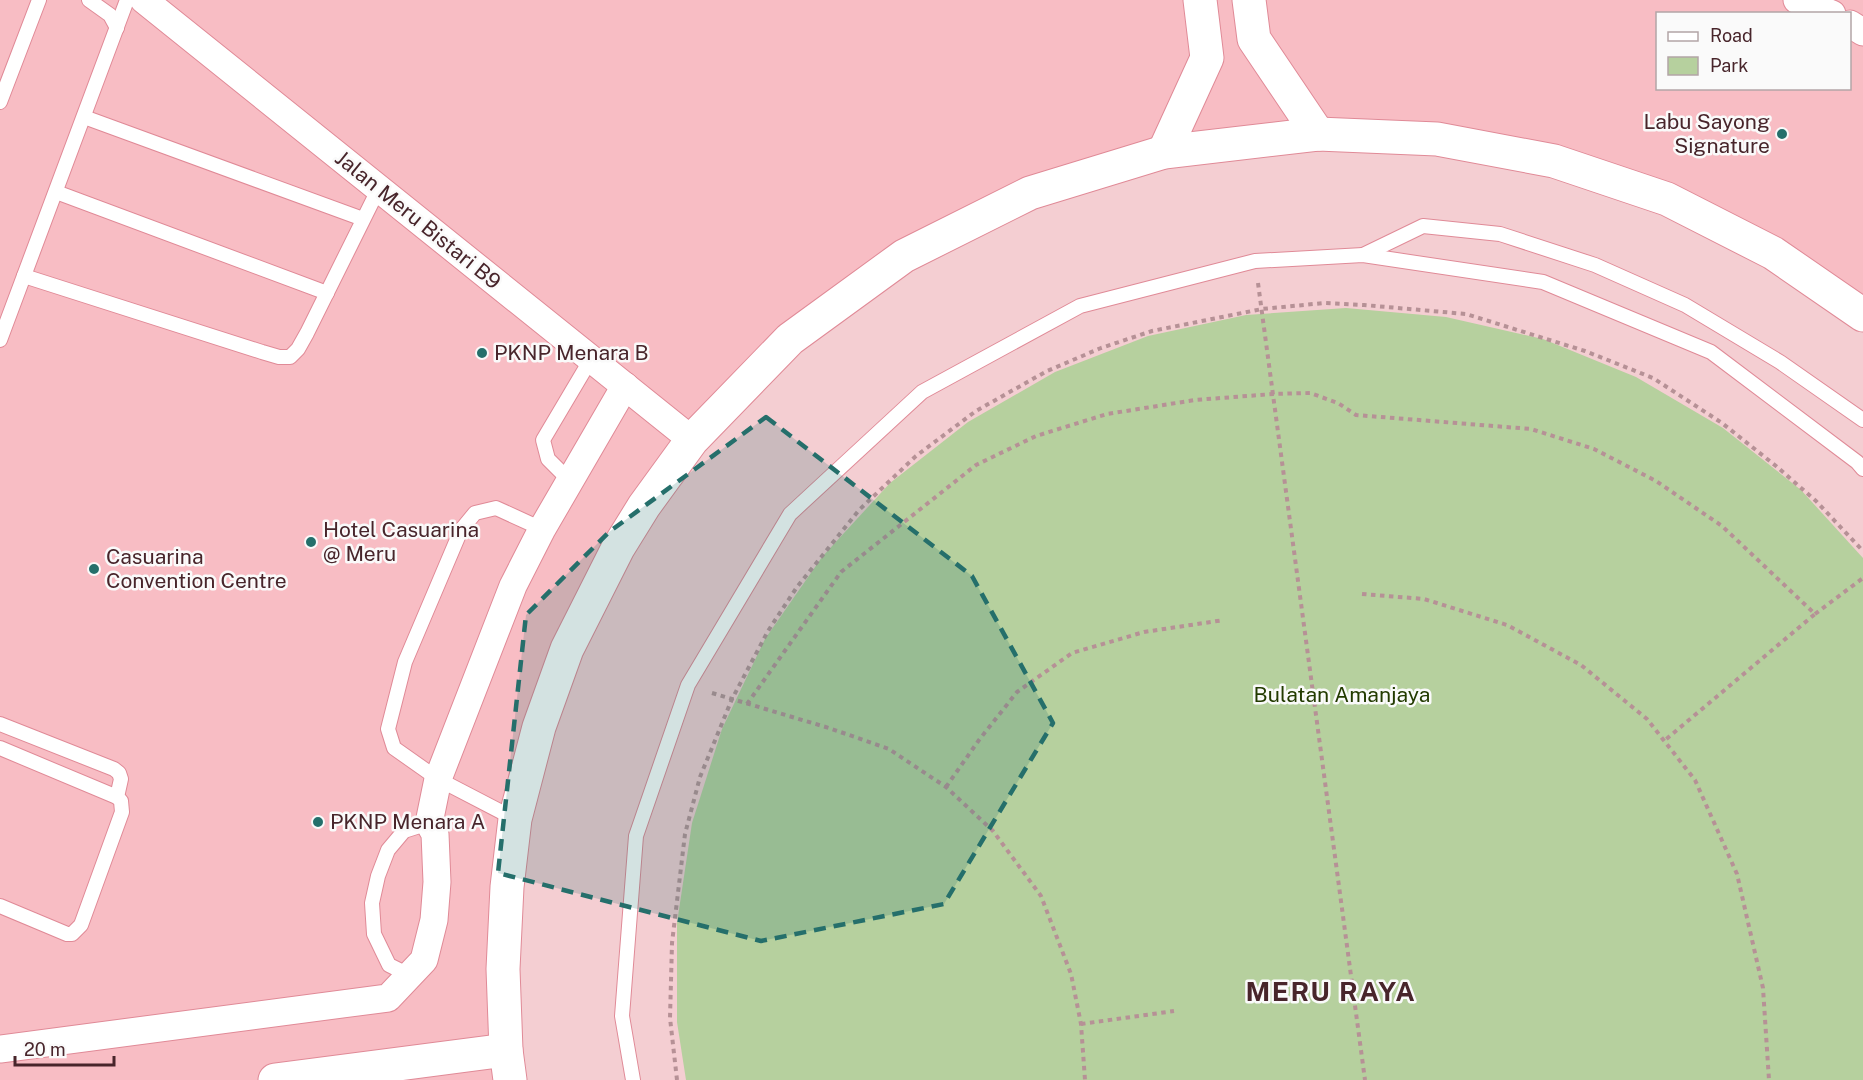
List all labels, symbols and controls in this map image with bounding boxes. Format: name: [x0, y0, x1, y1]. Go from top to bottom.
legend: [1656, 12, 1851, 90]
text: Road: [1710, 25, 1753, 46]
text: Park: [1710, 55, 1748, 76]
place label: Labu Sayong Signature: [1643, 109, 1770, 158]
marker: Labu Sayong Signature: [1775, 127, 1789, 141]
street label: Jalan Meru Bistari B9: [330, 145, 506, 294]
place label: PKNP Menara B: [494, 340, 649, 365]
marker: PKNP Menara B: [475, 346, 489, 360]
place label: Hotel Casuarina @ Meru: [323, 517, 479, 566]
marker: Hotel Casuarina @ Meru: [304, 535, 318, 549]
place label: Casuarina Convention Centre: [106, 544, 287, 593]
marker: Casuarina Convention Centre: [87, 562, 101, 576]
park label: Bulatan Amanjaya: [1254, 682, 1430, 707]
place label: PKNP Menara A: [330, 809, 486, 834]
marker: PKNP Menara A: [311, 815, 325, 829]
district label: MERU RAYA: [1246, 975, 1416, 1007]
scale bar: [15, 1029, 114, 1067]
text: 20 m: [24, 1039, 66, 1060]

